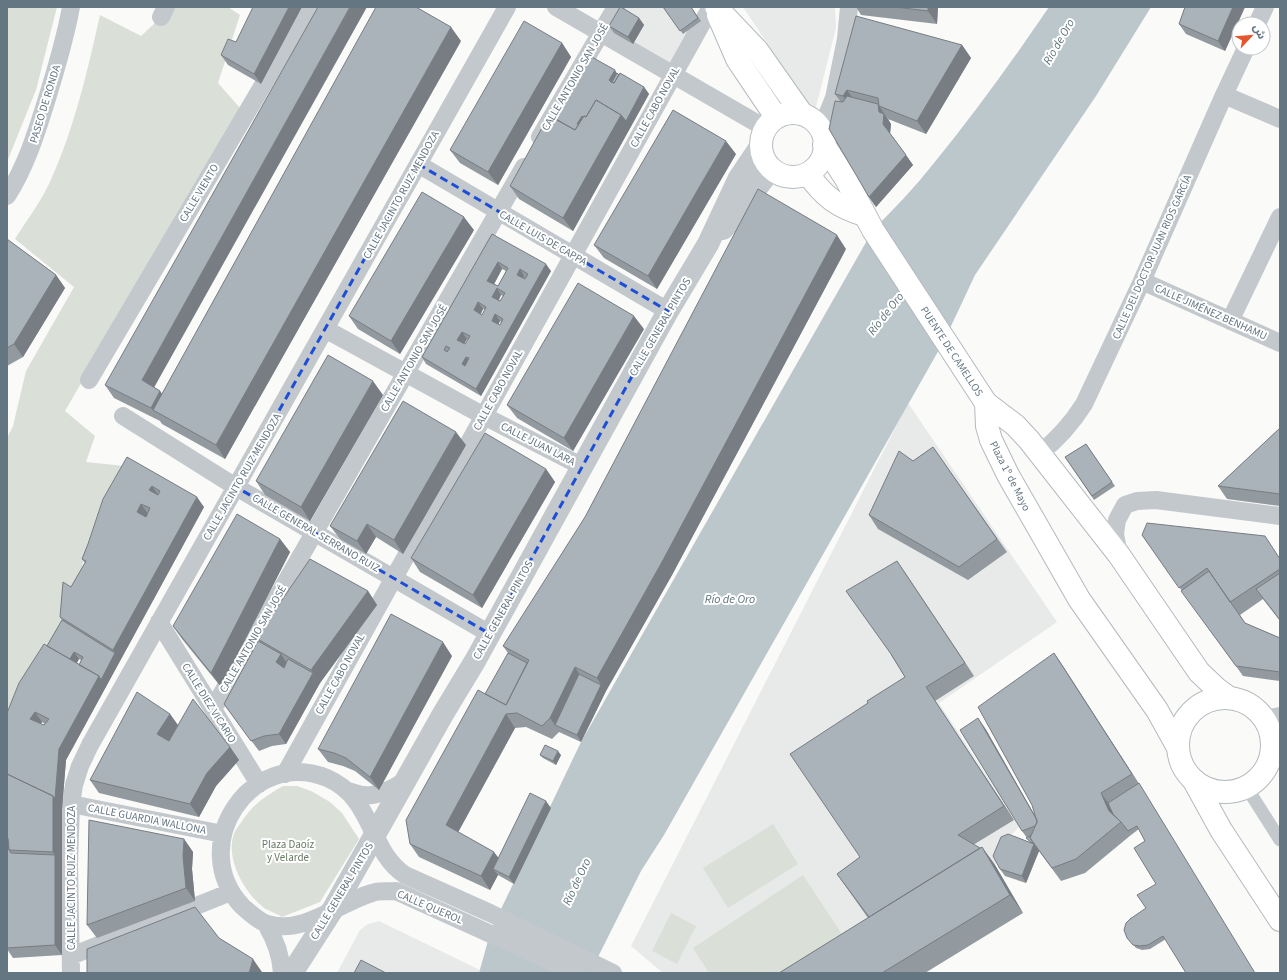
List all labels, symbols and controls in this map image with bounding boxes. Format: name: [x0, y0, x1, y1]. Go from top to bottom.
water label: Río de Oro: [1039, 16, 1079, 68]
north arrow: [1231, 16, 1271, 56]
street label: CALLE ANTONIO SAN JOSÉ: [538, 20, 612, 134]
text: ش: [1249, 22, 1270, 42]
street label: PASEO DE RONDA: [26, 63, 64, 145]
street label: CALLE CABO NOVAL: [627, 63, 684, 150]
street label: CALLE JACINTO RUIZ MENDOZA: [359, 128, 443, 262]
street label: CALLE VIENTO: [176, 161, 222, 225]
street label: CALLE DEL DOCTOR JUAN RIOS GARCÍA: [1109, 172, 1195, 342]
street label: CALLE LUIS DE CAPPA: [496, 207, 590, 269]
street label: CALLE GENERAL PINTOS: [626, 275, 694, 379]
street label: CALLE JIMÉNEZ BENHAMU: [1152, 280, 1270, 344]
water label: Río de Oro: [864, 289, 908, 339]
street label: CALLE ANTONIO SAN JOSÉ: [377, 301, 451, 415]
street label: PUENTE DE CAMELLOS: [917, 303, 987, 399]
street label: CALLE CABO NOVAL: [470, 346, 527, 433]
street label: CALLE JACINTO RUIZ MENDOZA: [199, 411, 285, 543]
street label: CALLE JUAN LARA: [498, 419, 578, 469]
street label: Plaza 1º de Mayo: [986, 438, 1034, 514]
street label: CALLE GENERAL SERRANO RUIZ: [249, 490, 383, 576]
street label: CALLE GENERAL PINTOS: [469, 558, 537, 662]
street label: CALLE ANTONIO SAN JOSÉ: [216, 582, 290, 696]
water label: Río de Oro: [705, 591, 755, 608]
street label: CALLE CABO NOVAL: [312, 630, 369, 717]
street label: CALLE DIEZ VICARIO: [178, 660, 240, 746]
street label: CALLE GUARDIA WALLONA: [87, 800, 207, 838]
street label: CALLE JACINTO RUIZ MENDOZA: [64, 806, 79, 950]
park label: Plaza Daoíz y Velarde: [262, 837, 315, 865]
street label: CALLE GENERAL PINTOS: [307, 839, 377, 943]
water label: Río de Oro: [559, 856, 595, 908]
street label: CALLE QUEROL: [395, 886, 466, 928]

